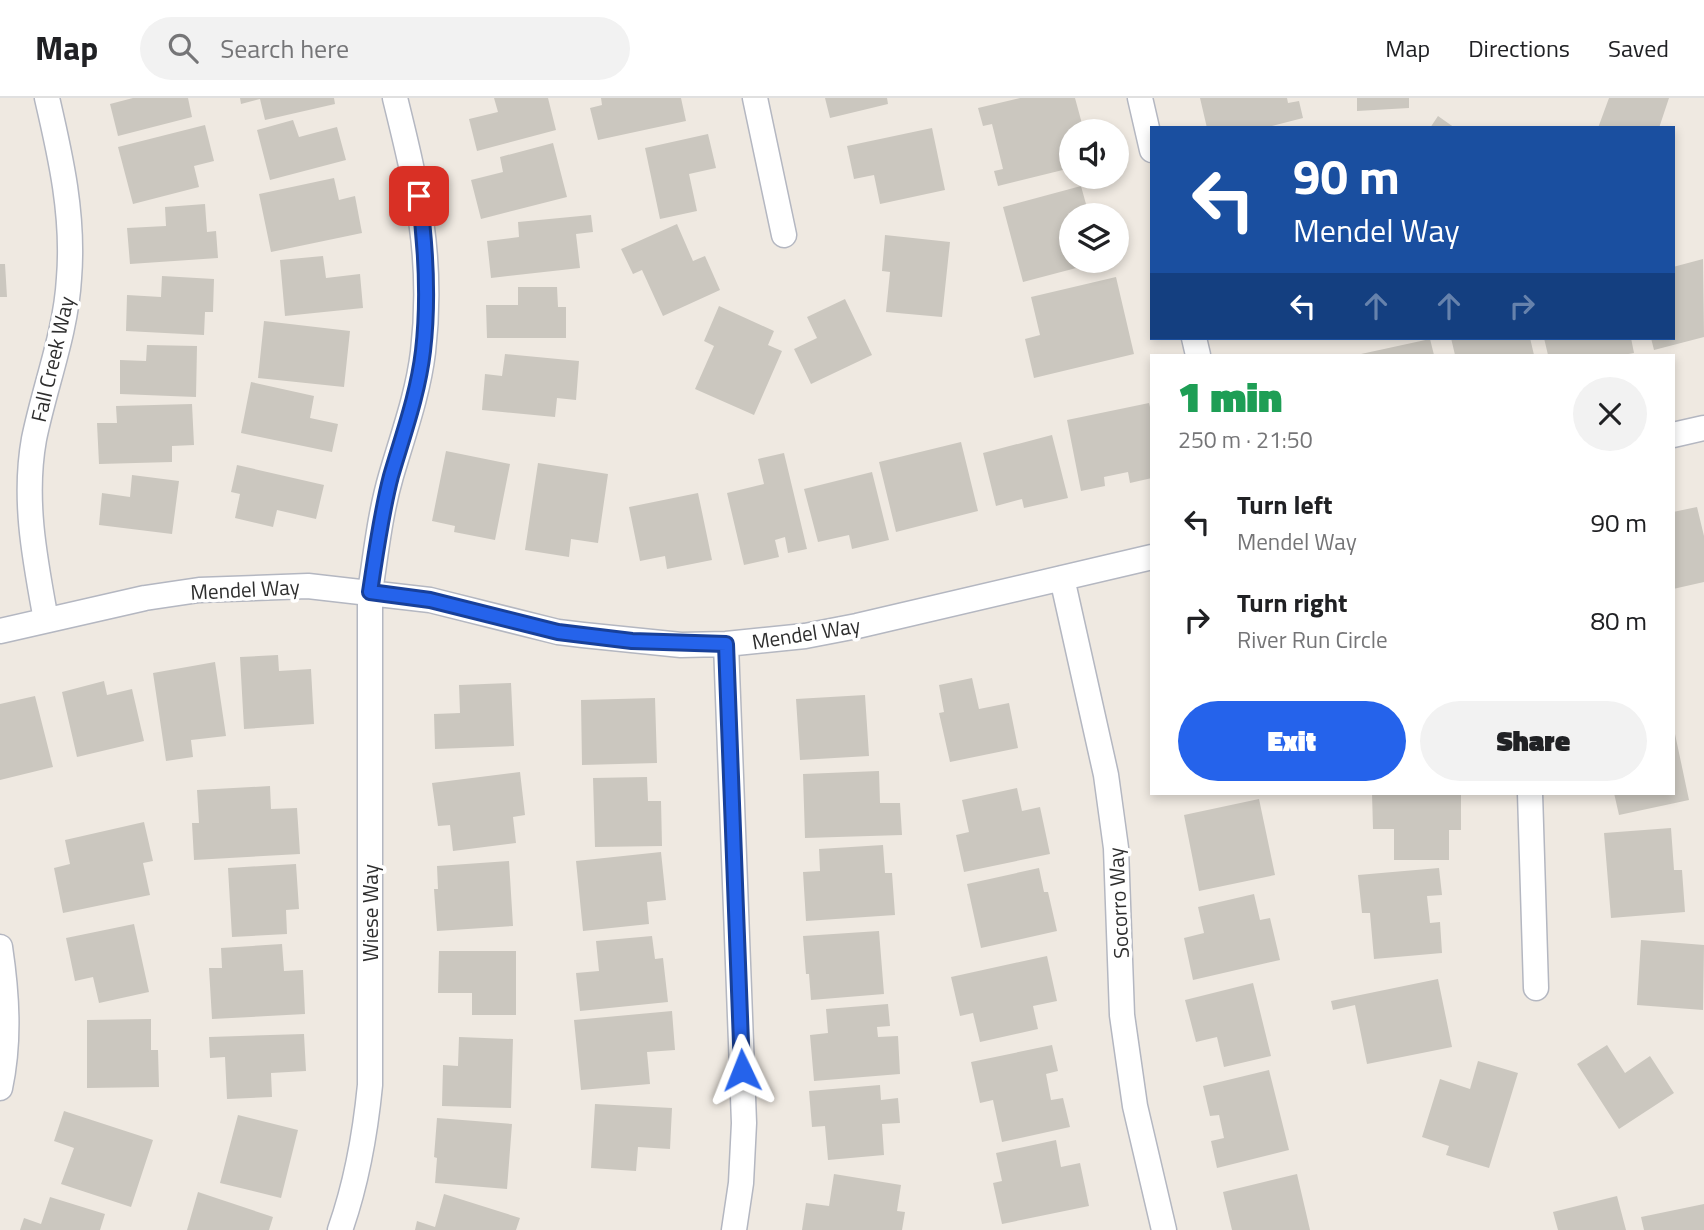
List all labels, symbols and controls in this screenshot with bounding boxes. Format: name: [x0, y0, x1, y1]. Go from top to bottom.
search box: [140, 17, 630, 80]
text: Map: [35, 23, 98, 73]
icon: search: [164, 29, 202, 67]
text: Search here: [220, 29, 349, 68]
text: Map: [1385, 30, 1430, 66]
text: Directions: [1468, 30, 1570, 66]
text: Saved: [1608, 30, 1669, 66]
map controls: [1059, 119, 1129, 273]
button: sound: [1059, 119, 1129, 189]
text: 90 m: [1293, 138, 1400, 213]
icon: left: [1178, 154, 1269, 245]
pin: [389, 166, 449, 226]
icon: arrive: [400, 177, 438, 215]
button: layers: [1059, 203, 1129, 273]
text: Mendel Way: [1293, 206, 1460, 254]
icon: left: [1284, 287, 1322, 325]
icon: ahead: [1357, 287, 1395, 325]
icon: ahead: [1430, 287, 1468, 325]
icon: right: [1503, 287, 1541, 325]
street label: Fall Creek Way: [22, 293, 82, 425]
text: 1 min: [1178, 364, 1282, 428]
button: close: [1573, 377, 1647, 451]
text: 250 m · 21:50: [1178, 422, 1313, 457]
text: Turn left: [1237, 485, 1332, 524]
icon: left: [1178, 503, 1216, 541]
text: 90 m: [1590, 503, 1647, 542]
text: Mendel Way: [1237, 524, 1357, 559]
street label: Mendel Way: [190, 570, 300, 608]
text: Turn right: [1237, 583, 1348, 622]
icon: right: [1178, 601, 1216, 639]
text: 80 m: [1590, 601, 1647, 640]
street label: Mendel Way: [749, 609, 863, 657]
text: River Run Circle: [1237, 622, 1388, 657]
button: Exit: [1178, 701, 1406, 781]
button: Share: [1420, 701, 1647, 781]
street label: Socorro Way: [1099, 847, 1137, 959]
street label: Wiese Way: [354, 864, 386, 962]
position arrow: [705, 1033, 779, 1107]

